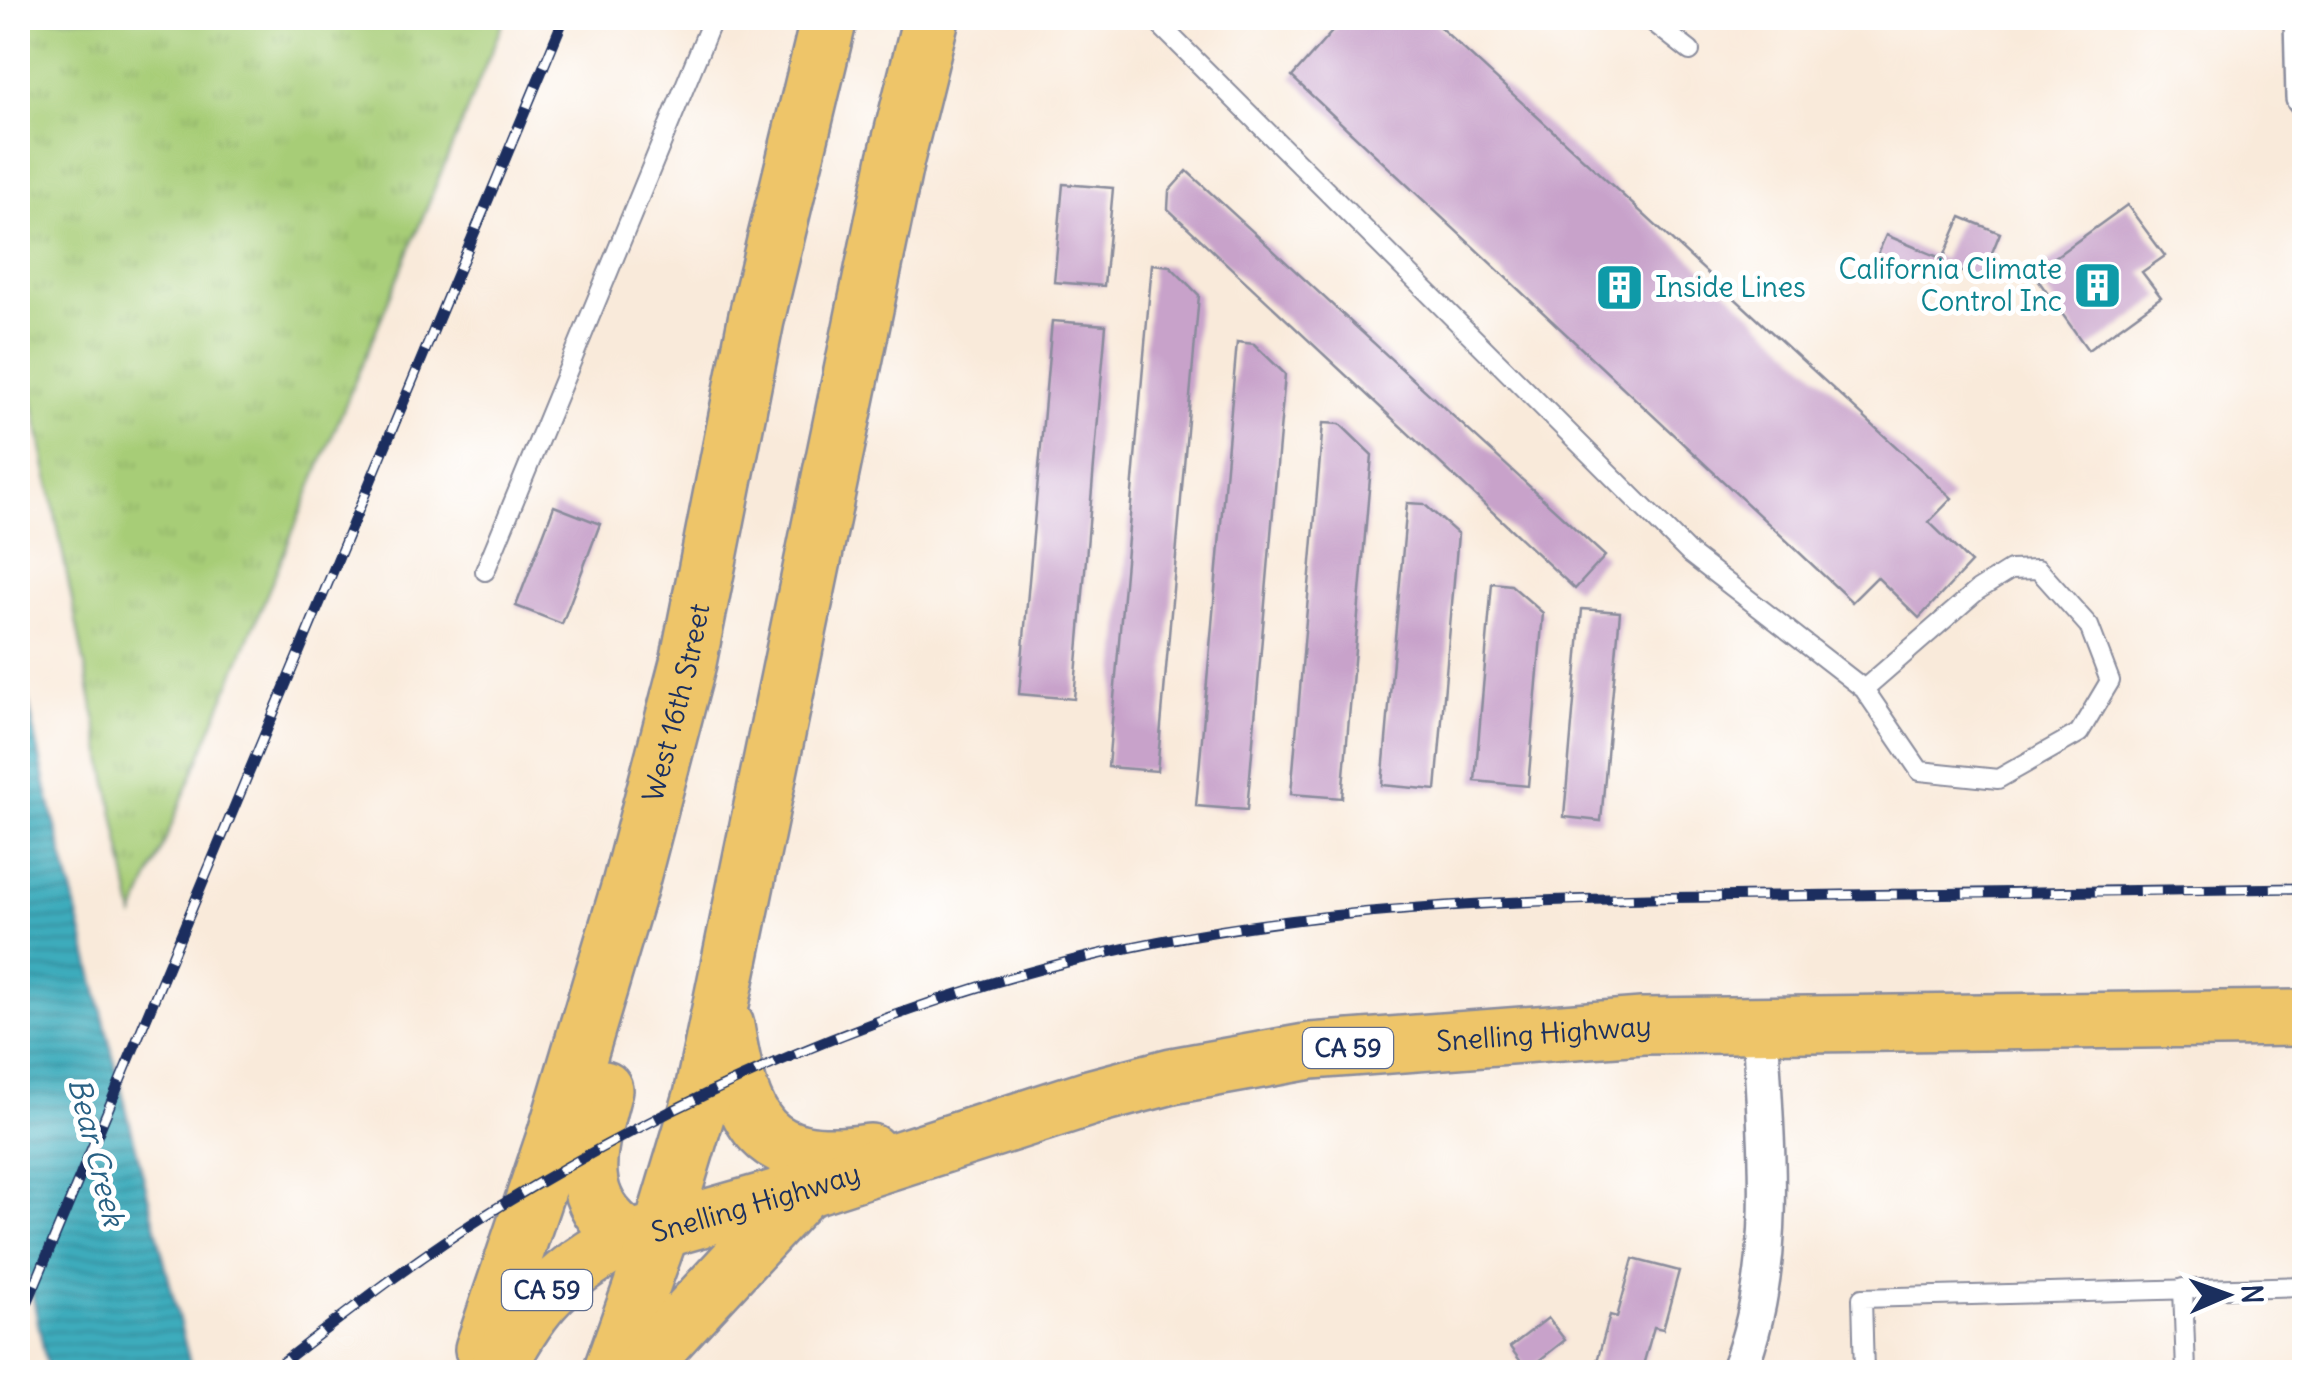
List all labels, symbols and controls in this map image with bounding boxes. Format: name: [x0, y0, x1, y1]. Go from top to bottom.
place label: California Climate Control Inc: [1838, 251, 2062, 319]
building icon: California Climate Control Inc: [2071, 259, 2123, 311]
building icon: Inside Lines: [1594, 261, 1646, 313]
place label: Inside Lines: [1655, 269, 1806, 305]
street label: West 16th Street: [635, 601, 717, 806]
street label: Snelling Highway: [1435, 1008, 1652, 1059]
road number: CA 59: [1303, 1028, 1393, 1068]
water label: Bear Creek: [60, 1074, 134, 1231]
street label: Snelling Highway: [647, 1155, 865, 1250]
north arrow: [2177, 1245, 2277, 1345]
road number: CA 59: [502, 1270, 592, 1310]
text: N: [2234, 1284, 2270, 1304]

